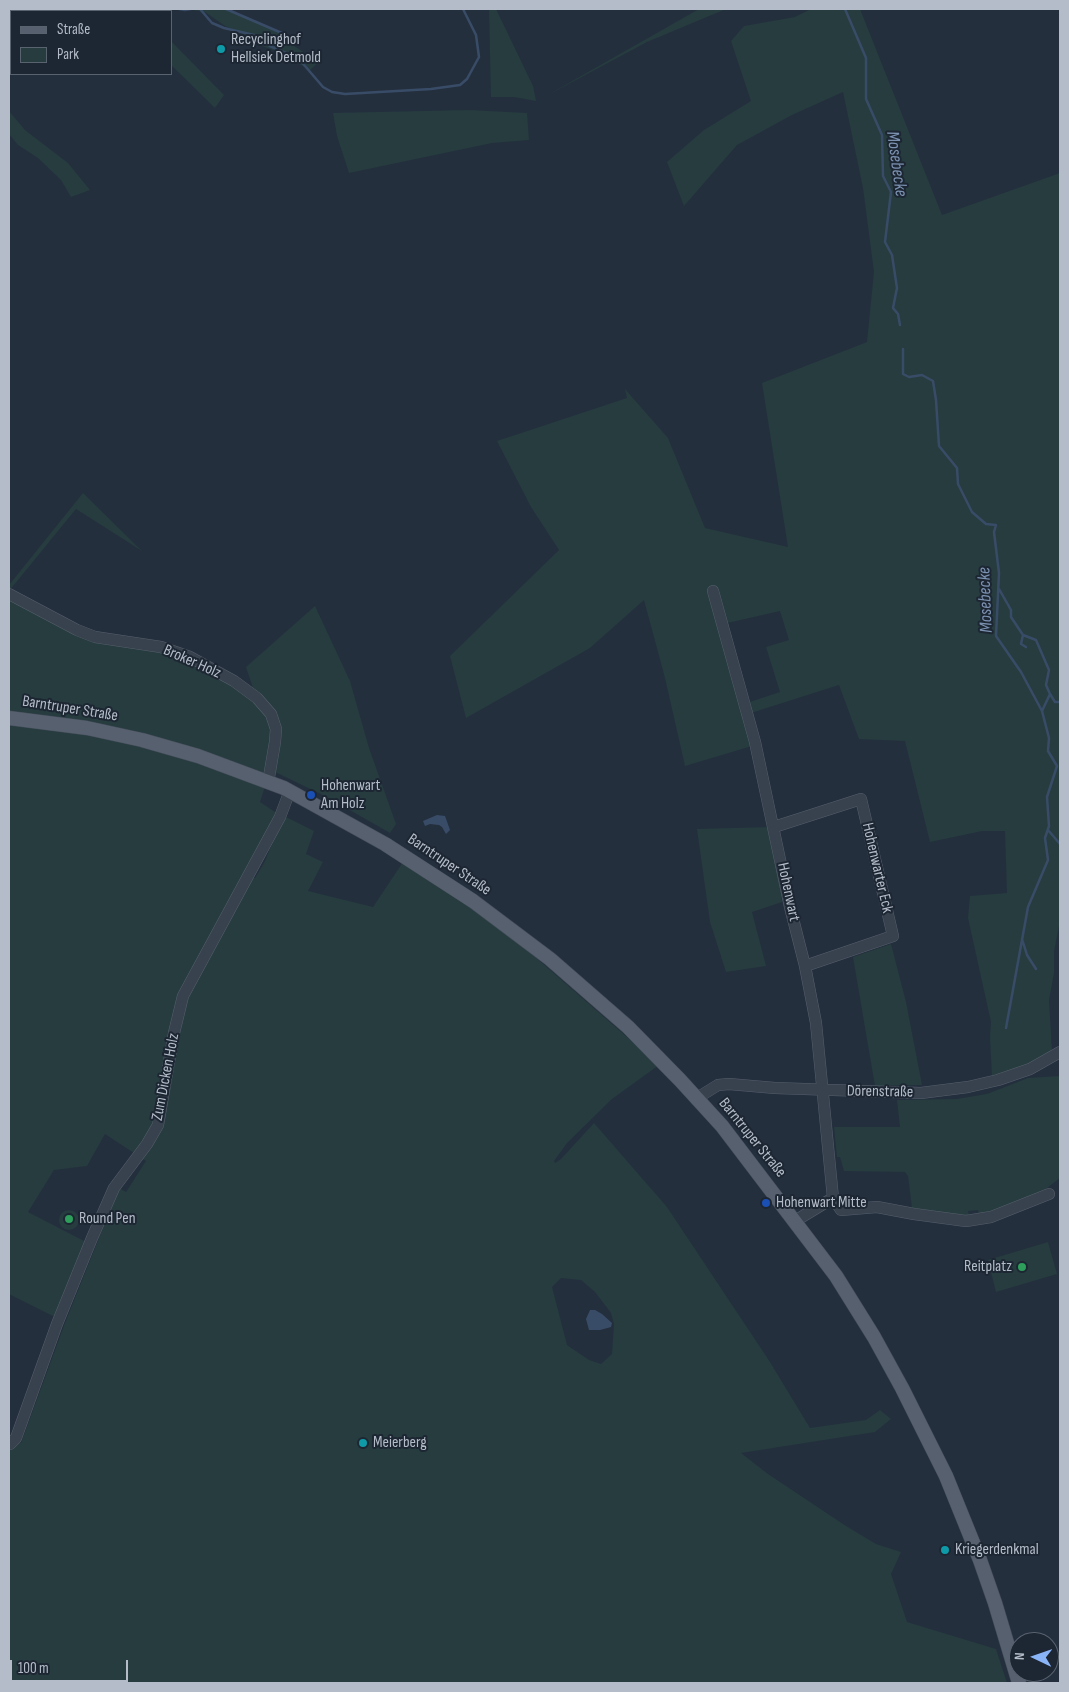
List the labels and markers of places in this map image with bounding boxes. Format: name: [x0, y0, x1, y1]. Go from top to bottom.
place label: Recyclinghof Hellsiek Detmold: [231, 30, 321, 68]
marker: Recyclinghof Hellsiek Detmold: [215, 43, 227, 55]
place label: Hohenwart Am Holz: [321, 776, 380, 814]
marker: Hohenwart Am Holz: [305, 789, 317, 801]
place label: Hohenwart Mitte: [776, 1193, 867, 1213]
marker: Hohenwart Mitte: [760, 1197, 772, 1209]
place label: Round Pen: [79, 1209, 136, 1229]
marker: Round Pen: [63, 1213, 75, 1225]
place label: Reitplatz: [964, 1257, 1012, 1277]
marker: Reitplatz: [1016, 1261, 1028, 1273]
place label: Meierberg: [373, 1433, 427, 1453]
marker: Meierberg: [357, 1437, 369, 1449]
place label: Kriegerdenkmal: [955, 1540, 1039, 1560]
marker: Kriegerdenkmal: [939, 1544, 951, 1556]

